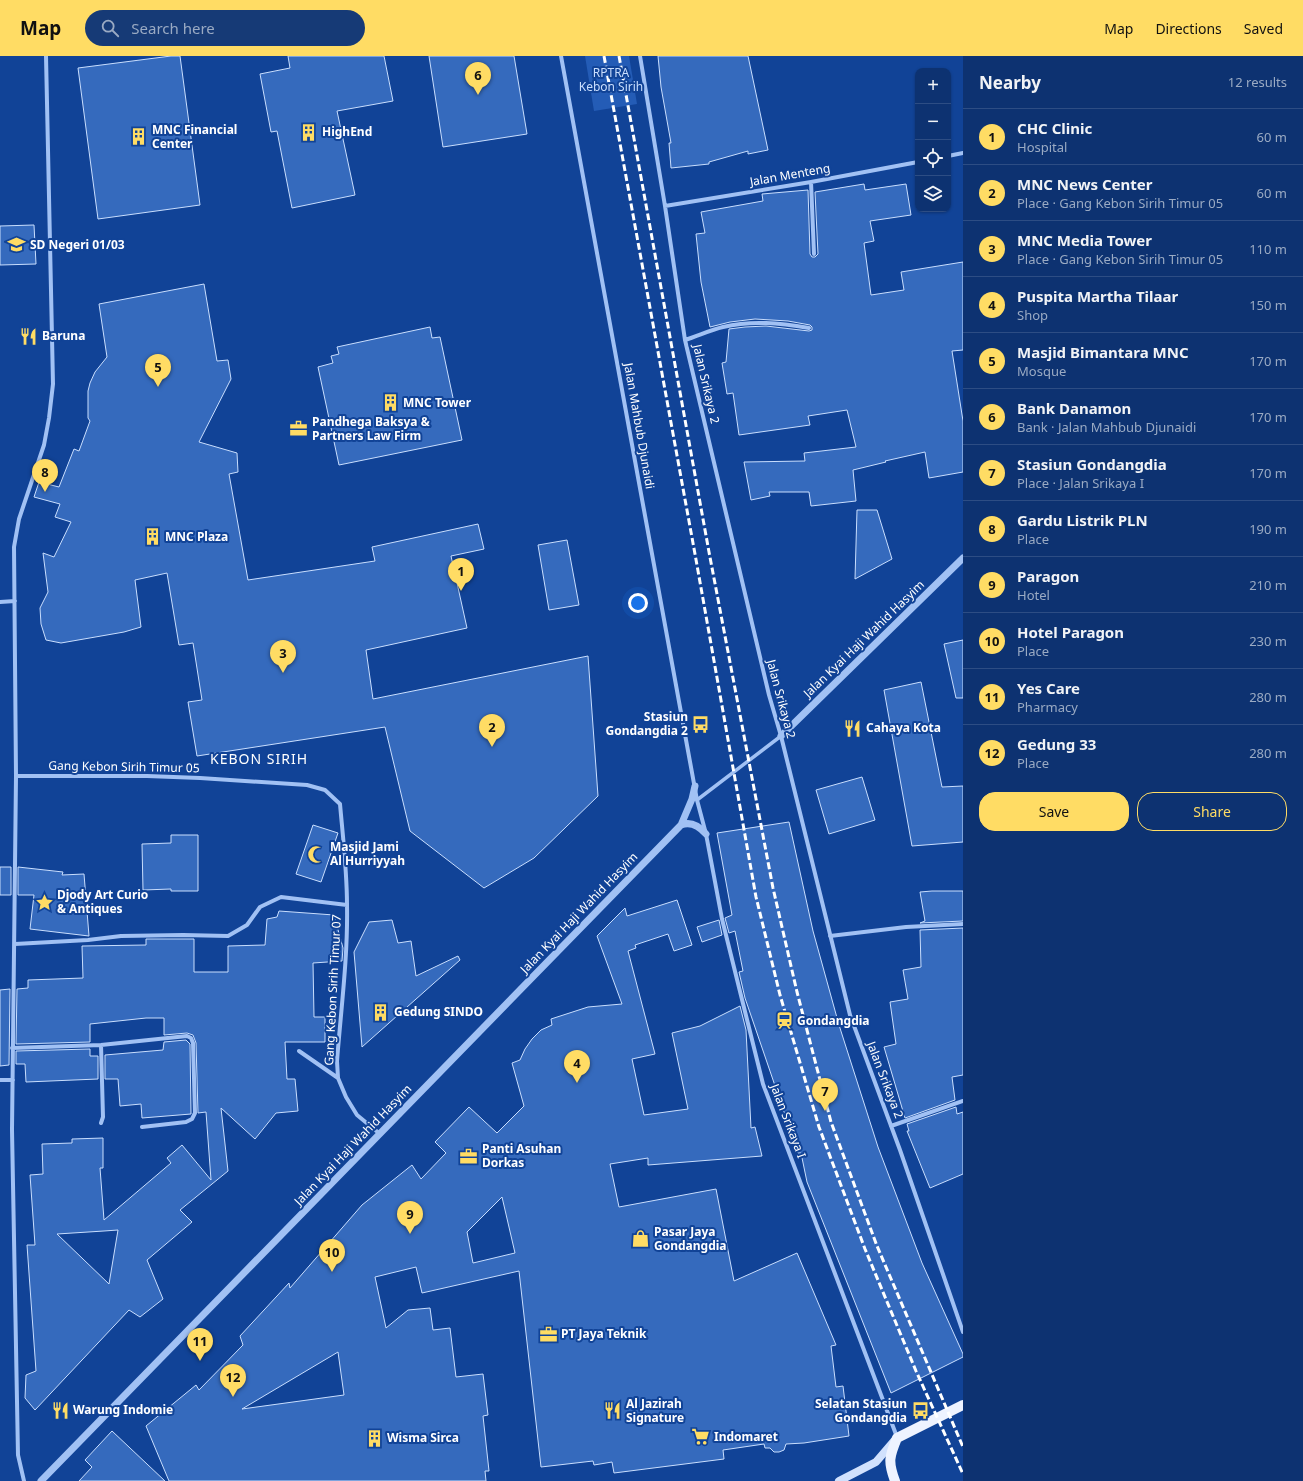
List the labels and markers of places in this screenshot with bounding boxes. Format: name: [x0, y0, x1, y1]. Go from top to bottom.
pin: 6: [465, 62, 491, 95]
place label: MNC Financial Center: [152, 121, 237, 152]
building icon: HighEnd: [299, 122, 319, 142]
place label: HighEnd: [322, 123, 372, 140]
building icon: MNC Financial Center: [129, 127, 149, 147]
school or university icon: SD Negeri 01/03: [7, 235, 27, 255]
place label: SD Negeri 01/03: [30, 236, 125, 253]
restaurant icon: Baruna: [19, 326, 39, 346]
place label: Baruna: [42, 327, 85, 344]
pin: 5: [145, 354, 171, 387]
building icon: MNC Tower: [380, 393, 400, 413]
place label: MNC Tower: [403, 394, 472, 411]
place label: Pandhega Baksya & Partners Law Firm: [312, 413, 430, 444]
office icon: Pandhega Baksya & Partners Law Firm: [289, 419, 309, 439]
pin: 8: [32, 459, 58, 492]
building icon: MNC Plaza: [142, 527, 162, 547]
place label: MNC Plaza: [165, 528, 228, 545]
pin: 1: [448, 558, 474, 591]
pin: 3: [270, 640, 296, 673]
place label: Stasiun Gondangdia 2: [606, 708, 688, 739]
pin: 2: [479, 714, 505, 747]
bus stop icon: Stasiun Gondangdia 2: [691, 714, 711, 734]
restaurant icon: Cahaya Kota: [843, 718, 863, 738]
place label: Cahaya Kota: [866, 719, 941, 736]
place label: Masjid Jami Al Hurriyyah: [330, 838, 405, 869]
mosque icon: Masjid Jami Al Hurriyyah: [307, 844, 327, 864]
place label: Djody Art Curio & Antiques: [57, 886, 148, 917]
place icon: Djody Art Curio & Antiques: [34, 892, 54, 912]
building icon: Gedung SINDO: [371, 1002, 391, 1022]
place label: Gedung SINDO: [394, 1003, 483, 1020]
station icon: Gondangdia: [774, 1011, 794, 1031]
place label: Gondangdia: [797, 1012, 870, 1029]
pin: 4: [564, 1050, 590, 1083]
pin: 7: [812, 1078, 838, 1111]
place label: Panti Asuhan Dorkas: [482, 1140, 561, 1171]
office icon: Panti Asuhan Dorkas: [459, 1146, 479, 1166]
pin: 9: [397, 1201, 423, 1234]
place label: Pasar Jaya Gondangdia: [654, 1223, 727, 1254]
shop icon: Pasar Jaya Gondangdia: [631, 1229, 651, 1249]
pin: 10: [319, 1239, 345, 1272]
office icon: PT Jaya Teknik: [538, 1324, 558, 1344]
place label: PT Jaya Teknik: [561, 1325, 647, 1342]
pin: 11: [187, 1328, 213, 1361]
pin: 12: [220, 1364, 246, 1397]
place label: Al Jazirah Signature: [626, 1395, 684, 1426]
place label: Selatan Stasiun Gondangdia: [815, 1395, 907, 1426]
restaurant icon: Warung Indomie: [50, 1400, 70, 1420]
place label: Warung Indomie: [73, 1401, 173, 1418]
restaurant icon: Al Jazirah Signature: [603, 1401, 623, 1421]
bus stop icon: Selatan Stasiun Gondangdia: [910, 1401, 930, 1421]
supermarket icon: Indomaret: [691, 1427, 711, 1447]
building icon: Wisma Sirca: [364, 1428, 384, 1448]
place label: Indomaret: [714, 1428, 778, 1445]
place label: Wisma Sirca: [387, 1429, 459, 1446]

